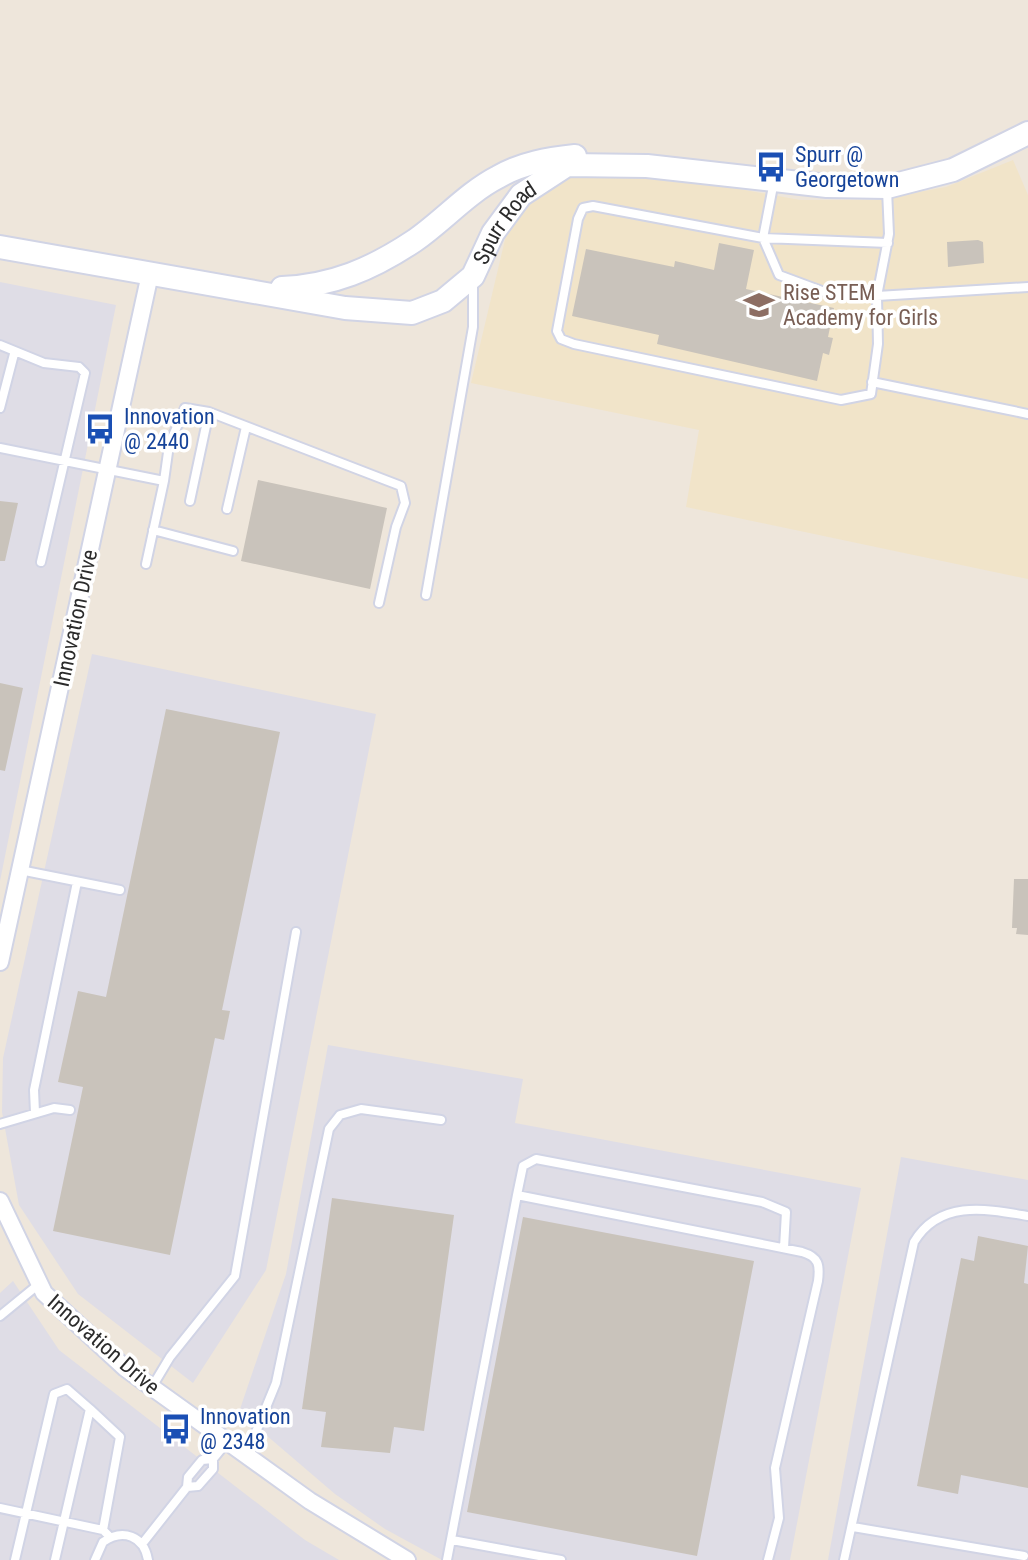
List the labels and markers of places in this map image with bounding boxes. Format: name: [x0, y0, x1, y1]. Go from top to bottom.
place label: Spurr @ Georgetown: [795, 142, 899, 192]
bus stop icon: Spurr @ Georgetown: [754, 150, 788, 184]
place label: Rise STEM Academy for Girls: [783, 280, 938, 330]
school or university icon: Rise STEM Academy for Girls: [742, 288, 776, 322]
place label: Innovation @ 2440: [124, 404, 215, 454]
bus stop icon: Innovation @ 2440: [83, 412, 117, 446]
place label: Innovation @ 2348: [200, 1404, 291, 1454]
bus stop icon: Innovation @ 2348: [159, 1412, 193, 1446]

